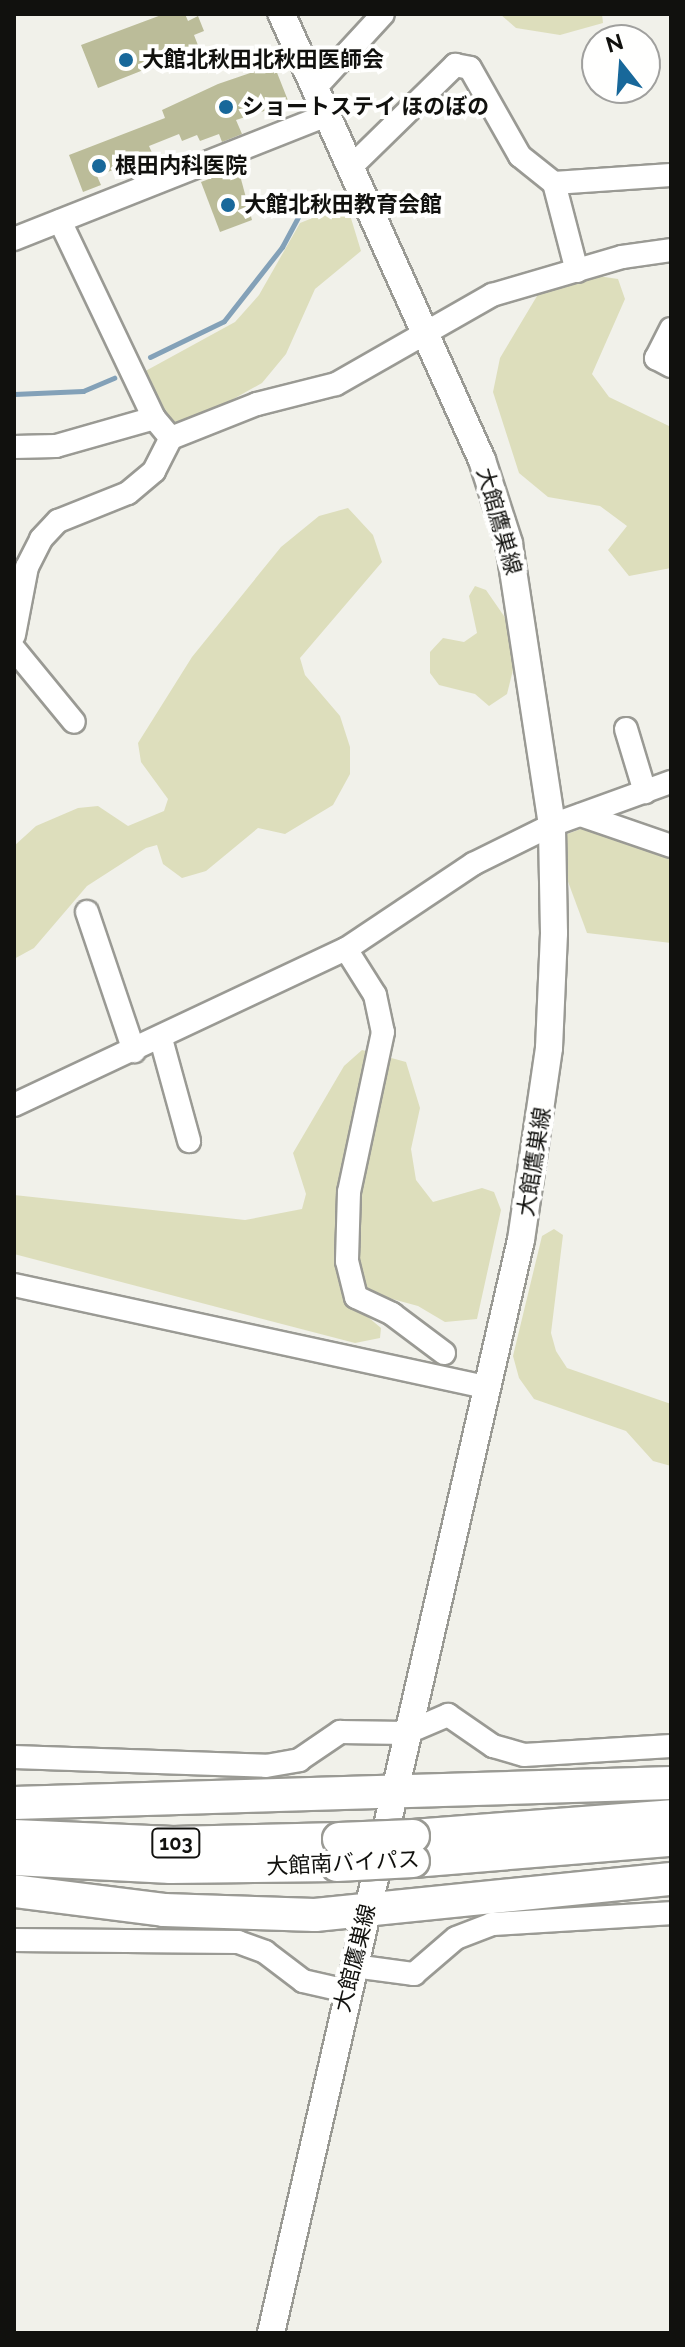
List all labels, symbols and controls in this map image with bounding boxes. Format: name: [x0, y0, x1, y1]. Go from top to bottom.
north arrow: [581, 24, 661, 104]
text: N: [603, 28, 626, 58]
place label: 大館北秋田北秋田医師会: [142, 47, 384, 73]
marker: 大館北秋田北秋田医師会: [117, 51, 135, 69]
place label: ショートステイ ほのぼの: [242, 94, 489, 120]
marker: ショートステイ ほのぼの: [217, 98, 235, 116]
place label: 根田内科医院: [115, 153, 247, 179]
marker: 根田内科医院: [90, 157, 108, 175]
place label: 大館北秋田教育会館: [244, 192, 442, 218]
marker: 大館北秋田教育会館: [219, 196, 237, 214]
street label: 大館鷹巣線: [471, 464, 527, 578]
street label: 大館鷹巣線: [512, 1106, 556, 1218]
road number: 103: [150, 1827, 202, 1859]
street label: 大館南バイパス: [265, 1846, 421, 1880]
street label: 大館鷹巣線: [329, 1901, 381, 2015]

